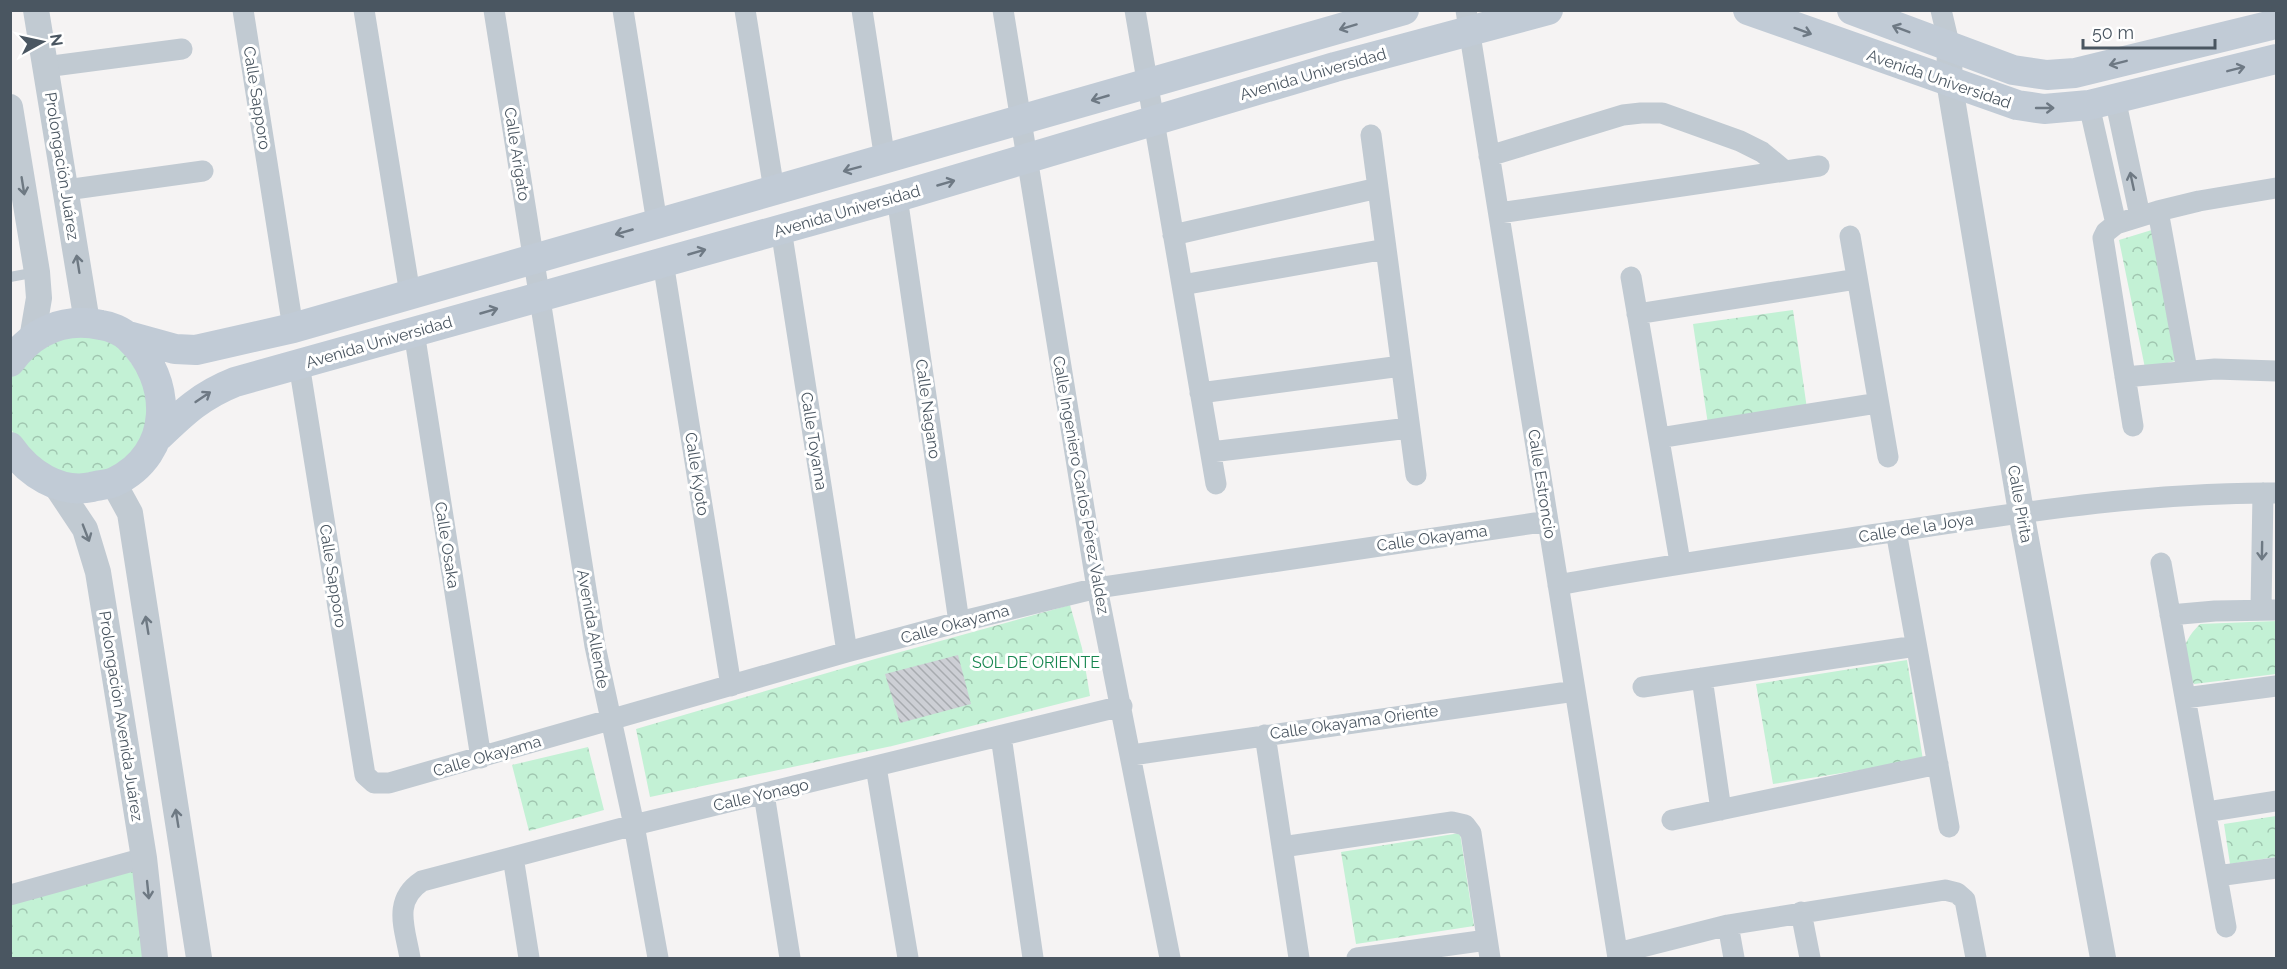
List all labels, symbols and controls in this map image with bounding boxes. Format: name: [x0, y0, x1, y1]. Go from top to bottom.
north arrow: [12, 12, 72, 72]
scale bar: [2083, 12, 2215, 50]
one-way arrow: [1339, 22, 1358, 33]
text: 50 m: [2092, 22, 2134, 43]
one-way arrow: [1892, 23, 1911, 34]
one-way arrow: [1793, 26, 1812, 37]
text: N: [46, 33, 67, 47]
street label: Avenida Universidad: [1238, 44, 1388, 104]
street label: Calle Sapporo: [239, 45, 275, 151]
street label: Avenida Universidad: [1864, 45, 2014, 113]
one-way arrow: [2109, 58, 2128, 70]
one-way arrow: [2226, 63, 2245, 75]
street label: Prolongación Juárez: [41, 91, 83, 242]
one-way arrow: [1091, 93, 1110, 104]
one-way arrow: [2035, 102, 2055, 114]
street label: Calle Arigato: [500, 106, 534, 202]
one-way arrow: [843, 164, 862, 175]
one-way arrow: [2126, 171, 2137, 191]
one-way arrow: [18, 175, 29, 195]
one-way arrow: [936, 177, 955, 188]
street label: Avenida Universidad: [772, 181, 922, 241]
one-way arrow: [615, 227, 634, 238]
one-way arrow: [687, 246, 706, 258]
one-way arrow: [72, 255, 83, 274]
one-way arrow: [480, 305, 499, 316]
street label: Avenida Universidad: [304, 312, 454, 372]
street label: Calle Ingeniero Carlos Pérez Valdez: [1049, 354, 1113, 616]
street label: Calle Nagano: [912, 358, 944, 460]
one-way arrow: [194, 391, 211, 403]
street label: Calle Toyama: [797, 391, 831, 491]
street label: Calle Estroncio: [1524, 428, 1560, 540]
street label: Calle Kyoto: [681, 431, 713, 517]
street label: Calle Pirita: [2004, 464, 2036, 544]
street label: Calle Osaka: [431, 500, 463, 590]
street label: Calle de la Joya: [1857, 510, 1975, 546]
street label: Calle Okayama: [1376, 521, 1488, 555]
street label: Calle Sapporo: [315, 523, 351, 629]
one-way arrow: [81, 524, 92, 542]
one-way arrow: [2256, 541, 2268, 561]
street label: Avenida Allende: [573, 568, 613, 690]
street label: Calle Okayama: [899, 600, 1011, 648]
street label: Prolongación Avenida Juárez: [95, 609, 147, 823]
one-way arrow: [142, 616, 153, 635]
park label: SOL DE ORIENTE: [972, 653, 1100, 672]
street label: Calle Okayama Oriente: [1269, 701, 1439, 743]
street label: Calle Okayama: [431, 732, 543, 780]
street label: Calle Yonago: [711, 775, 811, 815]
one-way arrow: [172, 808, 183, 828]
one-way arrow: [143, 880, 154, 900]

